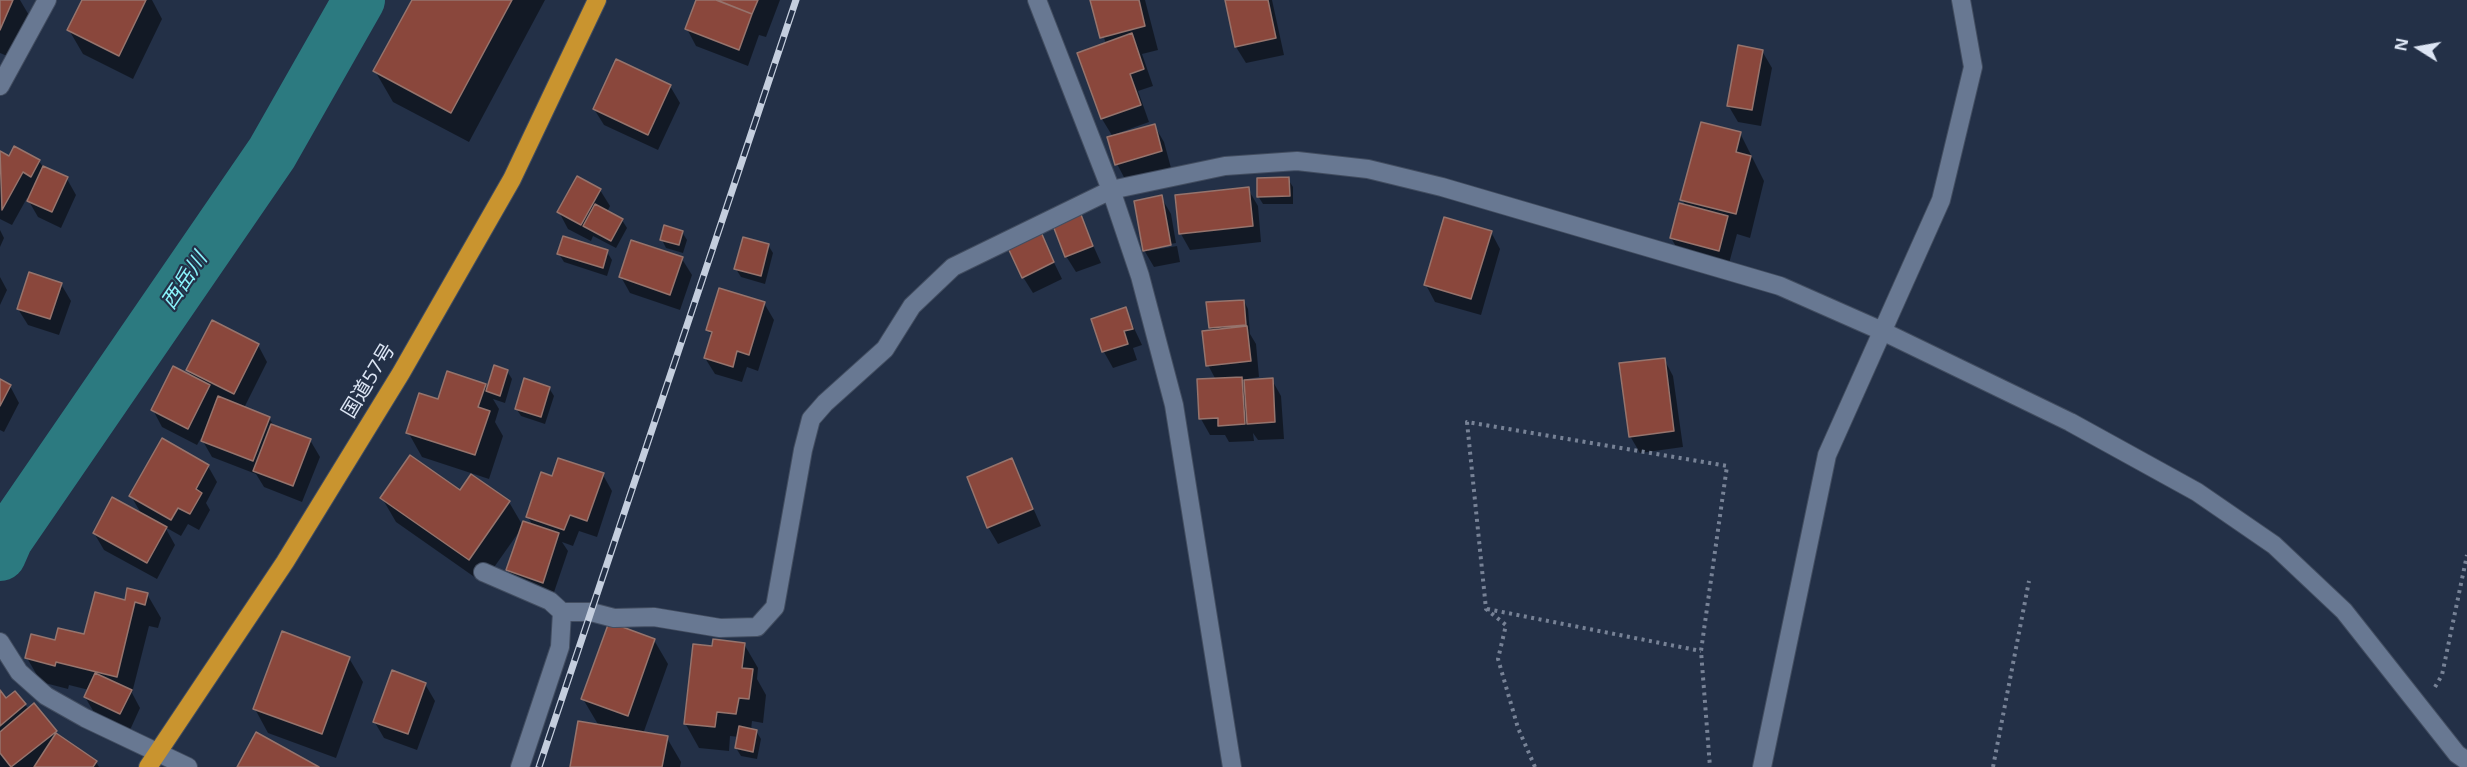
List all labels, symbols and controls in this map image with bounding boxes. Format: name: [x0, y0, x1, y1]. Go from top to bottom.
north arrow: [2389, 18, 2449, 78]
text: N: [2389, 36, 2413, 53]
water label: 西岳川: [157, 248, 213, 314]
street label: 国道57号: [337, 339, 401, 423]

